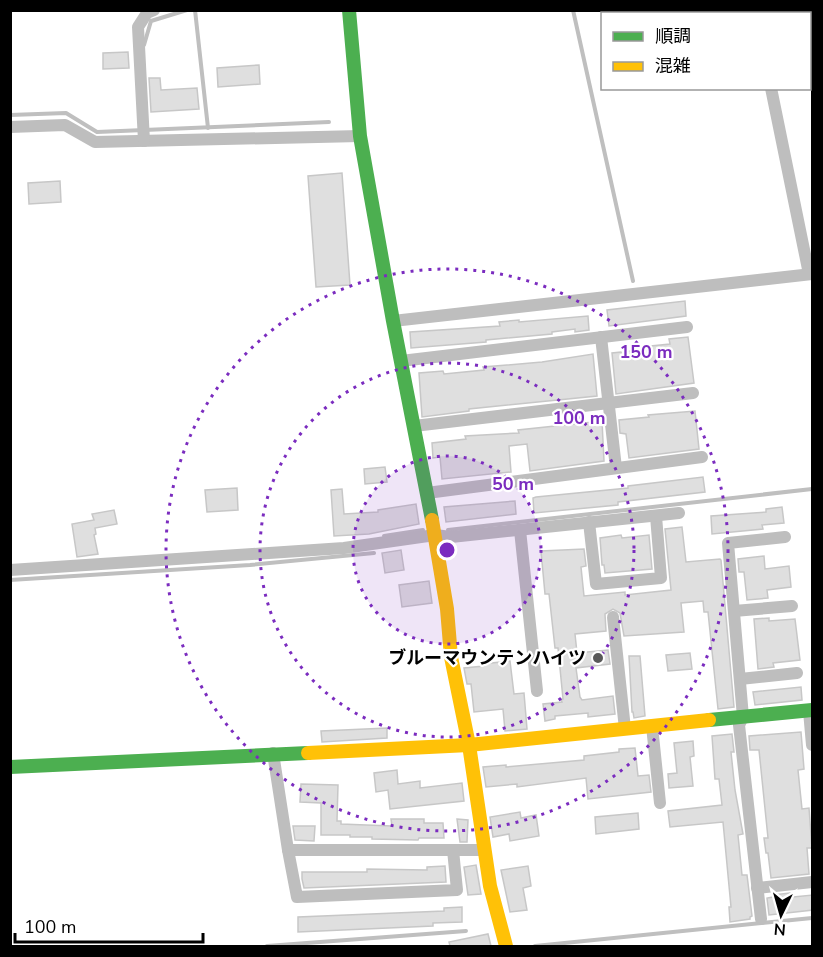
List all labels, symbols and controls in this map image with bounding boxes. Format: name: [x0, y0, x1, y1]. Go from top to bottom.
legend: [601, 12, 811, 90]
text: 順調: [655, 24, 691, 48]
text: 混雑: [655, 54, 691, 78]
text: 150 m: [619, 340, 673, 364]
text: 100 m: [552, 406, 606, 430]
text: 50 m: [492, 472, 534, 496]
centre of rings: [437, 540, 457, 560]
place label: ブルーマウンテンハイツ: [388, 646, 586, 670]
marker: ブルーマウンテンハイツ: [591, 651, 605, 665]
north arrow: [751, 885, 811, 945]
scale bar: [15, 906, 202, 944]
text: 100 m: [24, 915, 76, 939]
text: N: [773, 917, 787, 940]

